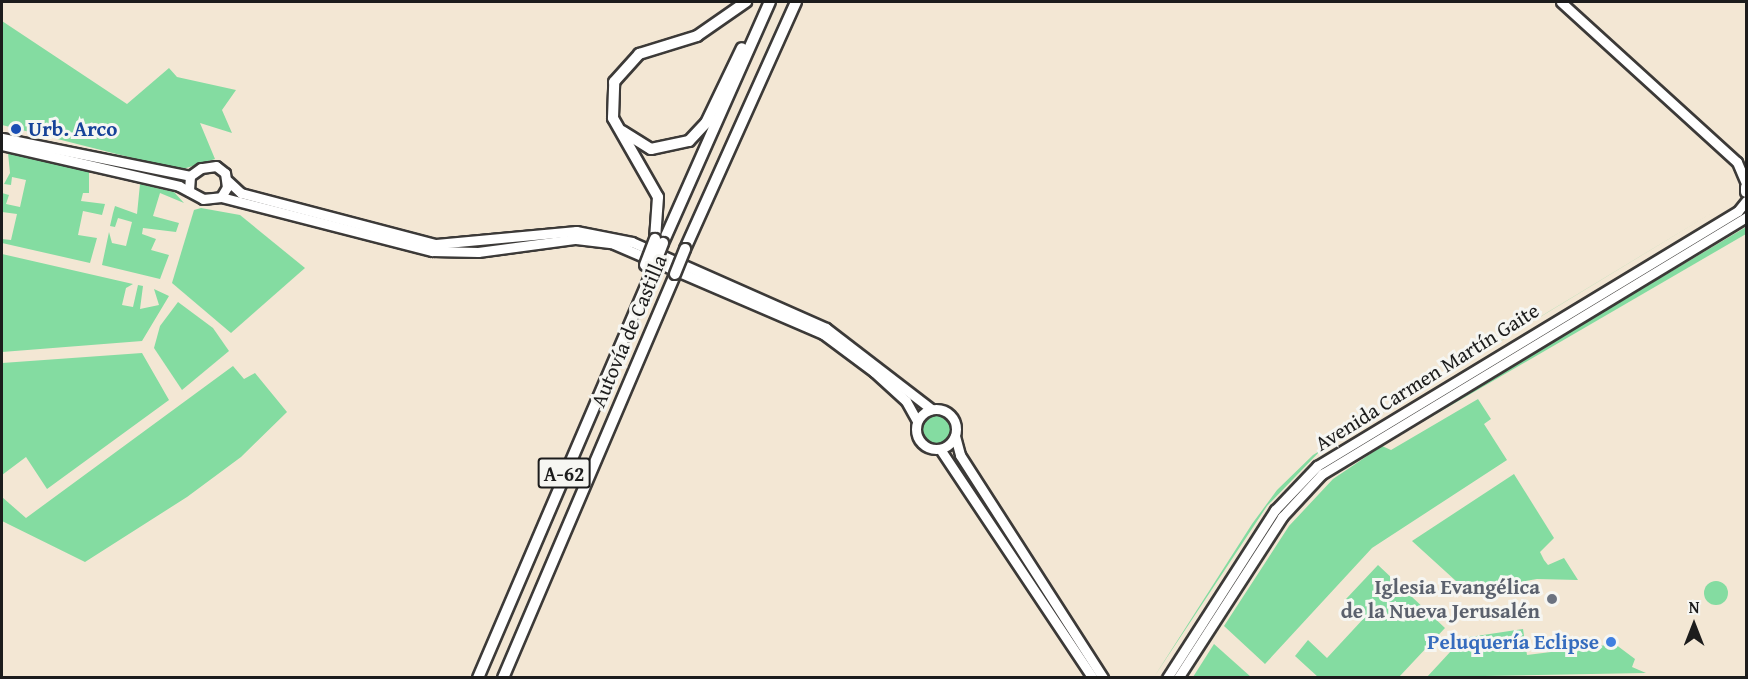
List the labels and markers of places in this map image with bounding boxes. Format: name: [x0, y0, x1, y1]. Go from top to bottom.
place label: Urb. Arco: [28, 116, 117, 142]
marker: Urb. Arco: [9, 122, 23, 136]
place label: Iglesia Evangélica de la Nueva Jerusalén: [1341, 574, 1540, 624]
marker: Iglesia Evangélica de la Nueva Jerusalén: [1545, 592, 1559, 606]
place label: Peluquería Eclipse: [1427, 629, 1599, 655]
marker: Peluquería Eclipse: [1604, 635, 1618, 649]

